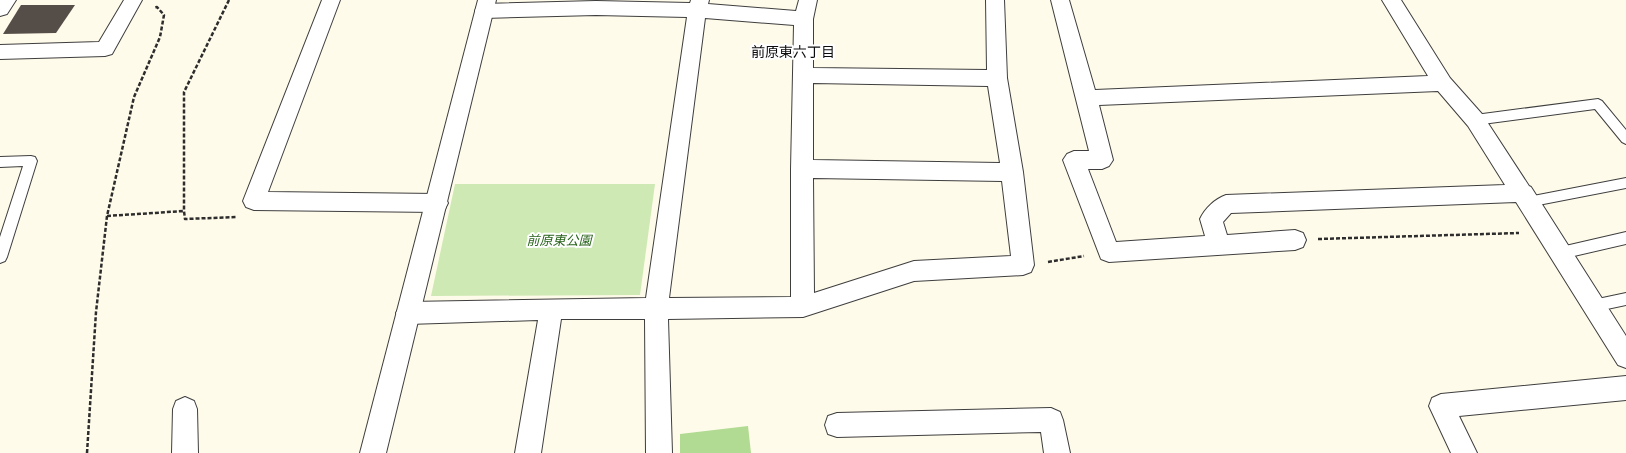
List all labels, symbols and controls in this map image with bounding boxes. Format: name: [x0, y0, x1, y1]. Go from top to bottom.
district label: 前原東六丁目: [751, 44, 835, 60]
park label: 前原東公園: [526, 233, 593, 248]

